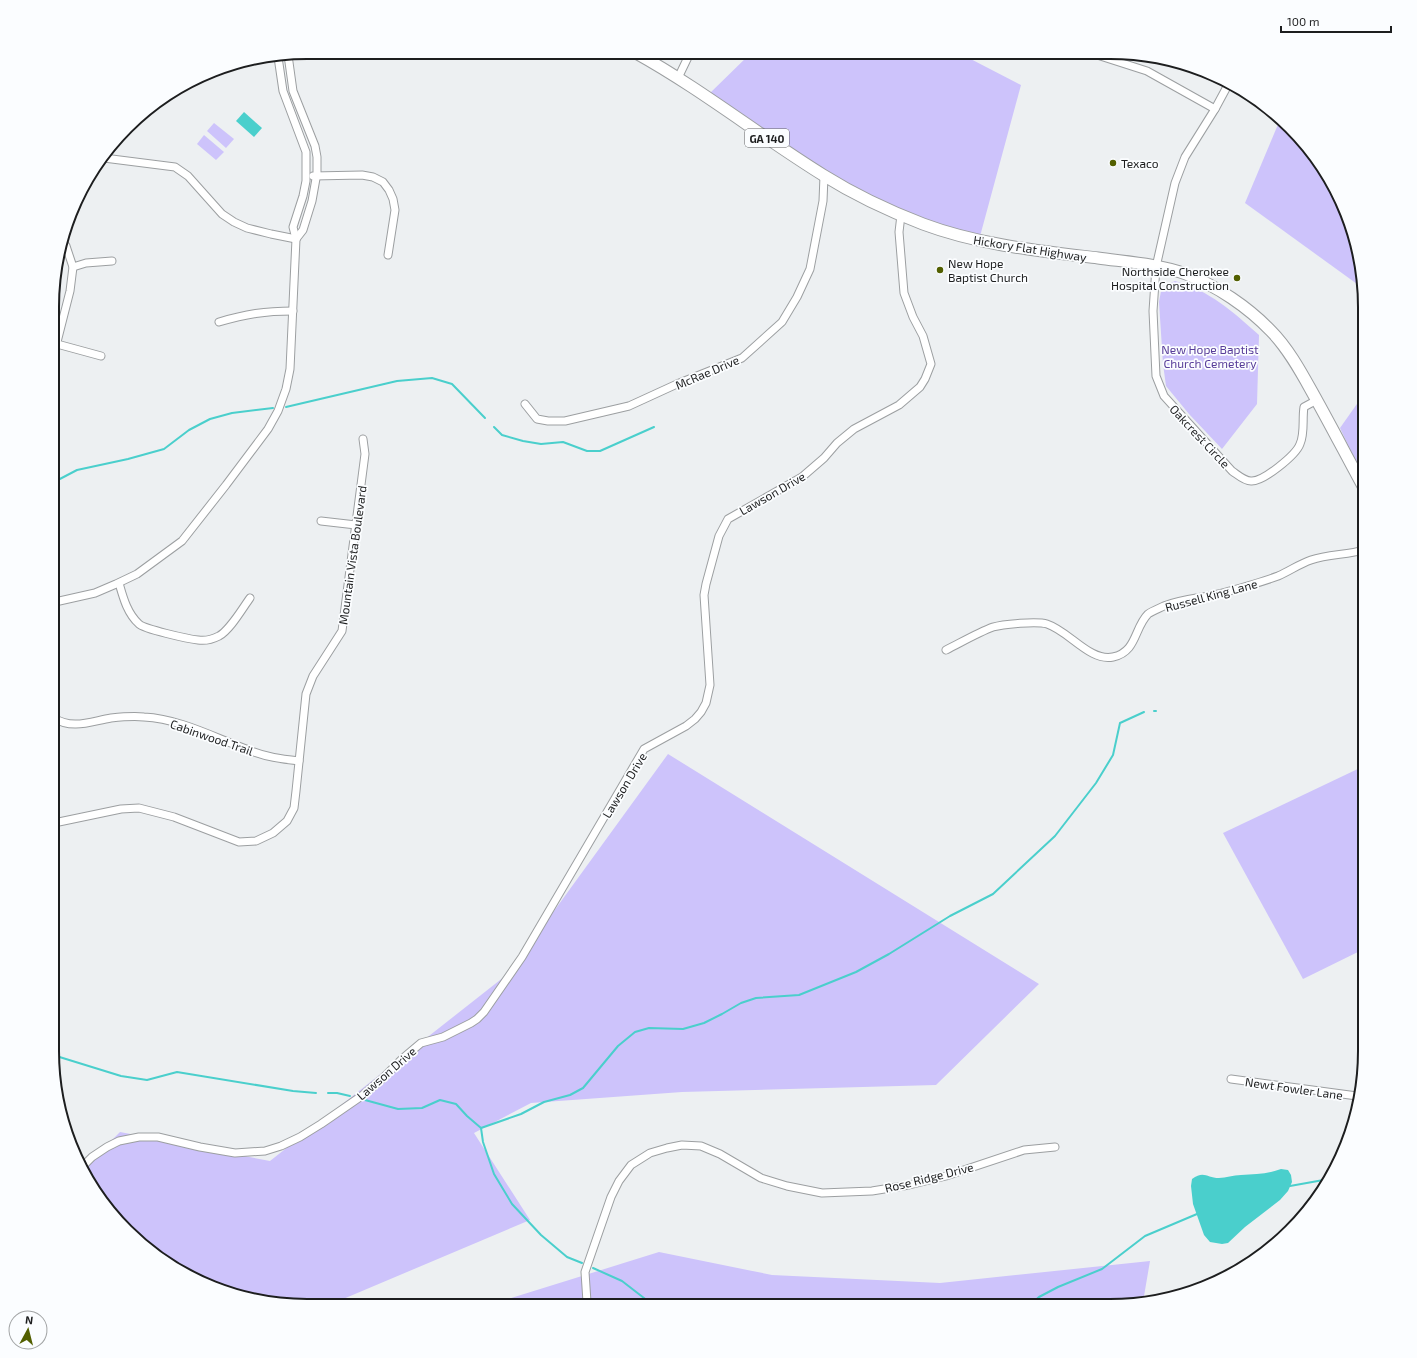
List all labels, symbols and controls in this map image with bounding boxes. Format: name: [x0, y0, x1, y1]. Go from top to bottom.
scale bar: [1281, 8, 1391, 34]
text: 100 m: [1287, 14, 1319, 28]
road number: GA 140: [745, 129, 789, 147]
place label: Texaco: [1121, 156, 1159, 170]
marker: Texaco: [1108, 158, 1118, 168]
street label: Hickory Flat Highway: [972, 232, 1088, 264]
place label: New Hope Baptist Church: [948, 256, 1028, 284]
place label: Northside Cherokee Hospital Construction: [1111, 264, 1229, 292]
marker: New Hope Baptist Church: [935, 265, 945, 275]
marker: Northside Cherokee Hospital Construction: [1232, 273, 1242, 283]
park label: New Hope Baptist Church Cemetery: [1161, 342, 1259, 370]
street label: McRae Drive: [673, 352, 741, 392]
street label: Oakcrest Circle: [1167, 402, 1233, 470]
street label: Lawson Drive: [737, 469, 807, 517]
street label: Mountain Vista Boulevard: [335, 485, 369, 625]
street label: Russell King Lane: [1163, 576, 1259, 614]
street label: Cabinwood Trail: [169, 716, 256, 758]
street label: Lawson Drive: [599, 750, 649, 820]
street label: Lawson Drive: [354, 1044, 418, 1102]
street label: Newt Fowler Lane: [1244, 1074, 1344, 1102]
street label: Rose Ridge Drive: [883, 1159, 975, 1195]
north arrow: [8, 1310, 48, 1350]
text: N: [25, 1313, 34, 1327]

